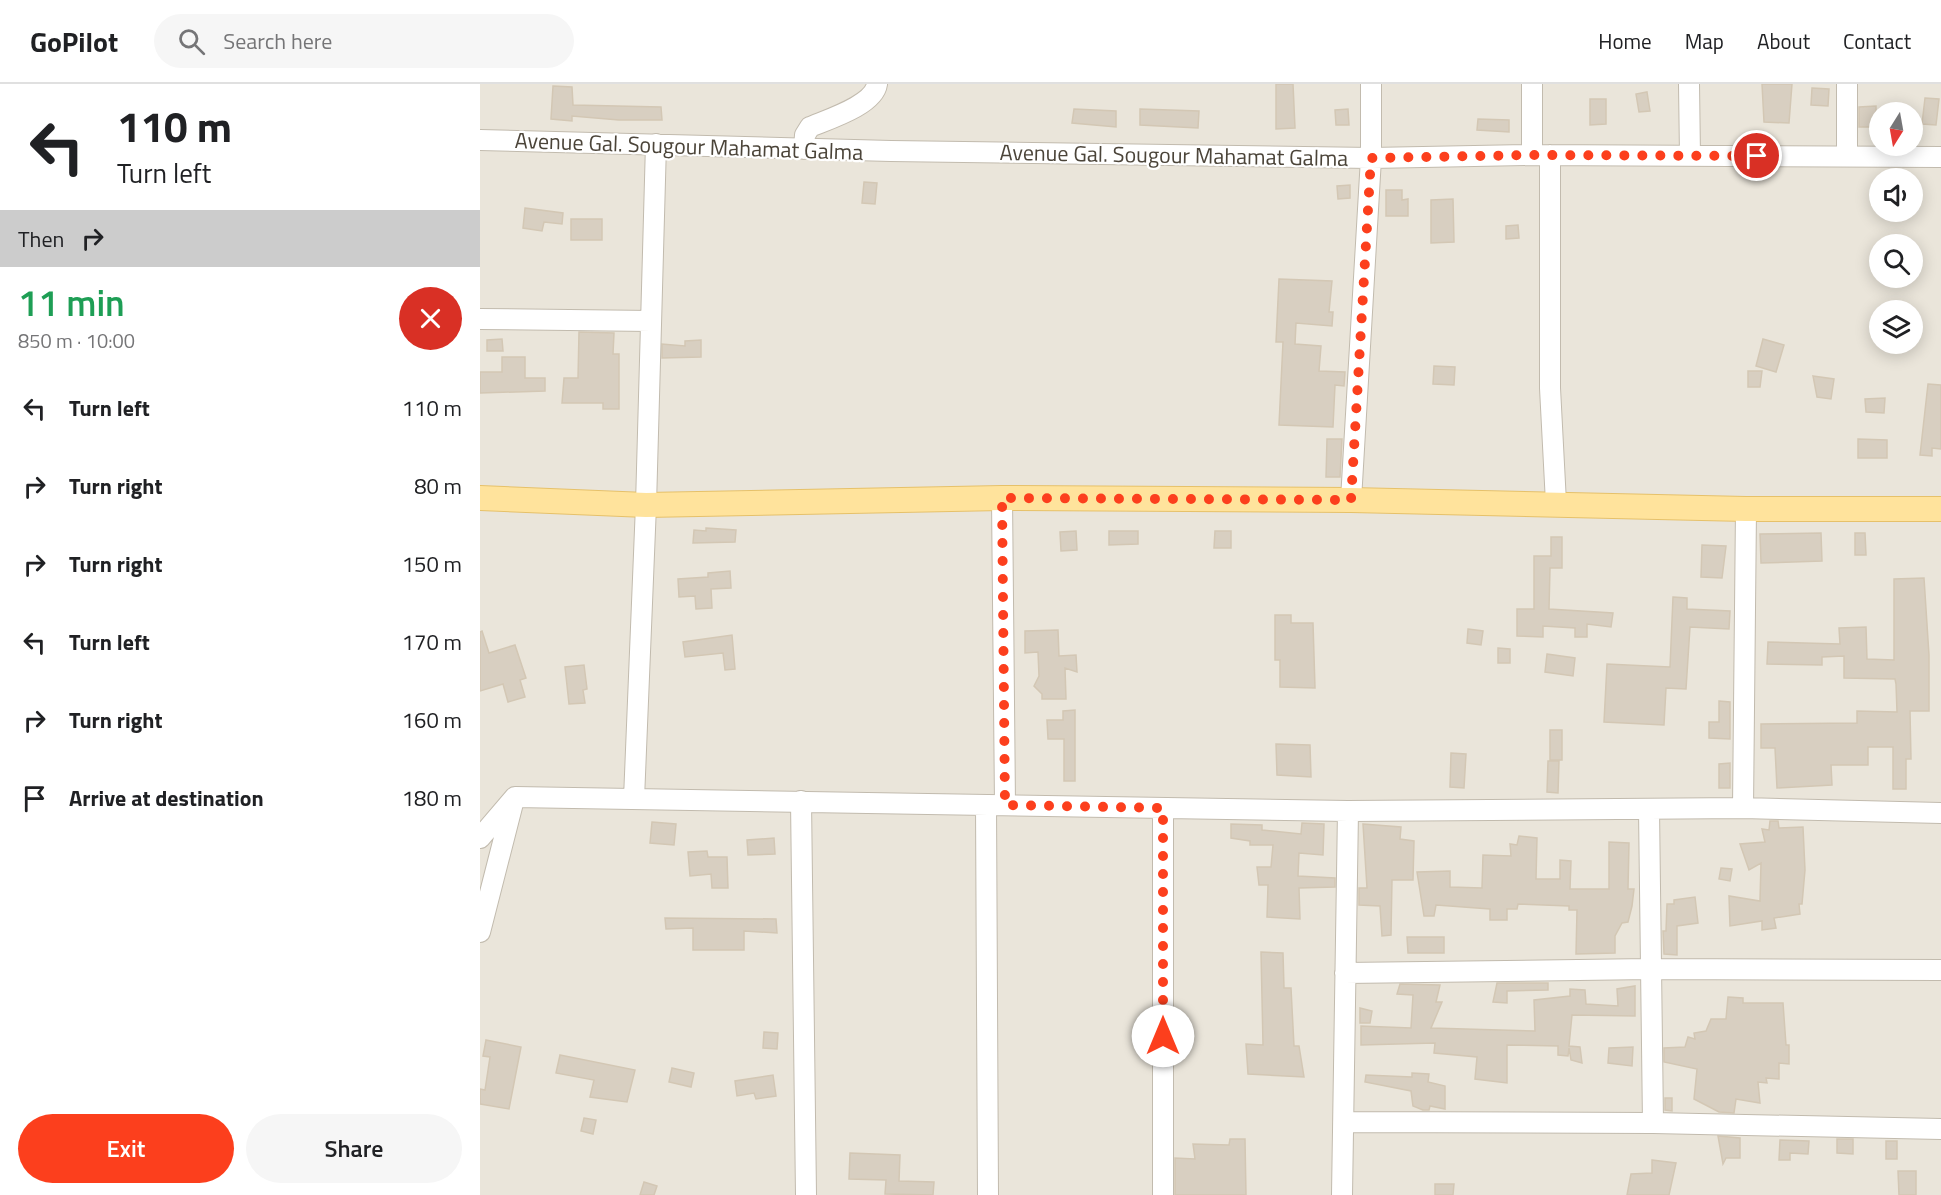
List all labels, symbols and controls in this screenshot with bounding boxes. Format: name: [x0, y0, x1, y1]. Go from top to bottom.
search box: [154, 14, 574, 68]
text: GoPilot: [30, 20, 118, 63]
text: Search here: [223, 24, 332, 58]
icon: search: [175, 25, 208, 58]
text: Home: [1598, 25, 1652, 57]
text: Map: [1685, 25, 1724, 57]
text: About: [1757, 25, 1810, 57]
text: Contact: [1843, 25, 1911, 57]
text: 110 m: [117, 94, 232, 158]
north arrow: [1869, 102, 1923, 156]
map controls: [1869, 102, 1923, 354]
icon: left: [18, 108, 96, 186]
street label: Avenue Gal. Sougour Mahamat Galma: [514, 123, 864, 169]
pin: [1731, 130, 1782, 181]
street label: Avenue Gal. Sougour Mahamat Galma: [999, 135, 1349, 175]
icon: arrive: [1740, 139, 1773, 172]
text: Turn left: [117, 152, 211, 193]
button: sound: [1869, 168, 1923, 222]
text: Then: [18, 222, 64, 256]
icon: right: [76, 222, 109, 255]
button: search: [1869, 234, 1923, 288]
text: 11 min: [18, 275, 125, 330]
button: close: [399, 287, 462, 350]
button: layers: [1869, 300, 1923, 354]
text: 850 m · 10:00: [18, 325, 135, 356]
text: Turn left: [69, 391, 150, 425]
text: 110 m: [402, 391, 462, 425]
icon: left: [18, 392, 51, 425]
text: Turn right: [69, 469, 163, 503]
text: 80 m: [414, 469, 462, 503]
icon: right: [18, 470, 51, 503]
text: Turn right: [69, 547, 163, 581]
text: 150 m: [402, 547, 462, 581]
icon: right: [18, 548, 51, 581]
text: Turn left: [69, 625, 150, 659]
text: 170 m: [402, 625, 462, 659]
icon: left: [18, 626, 51, 659]
text: Turn right: [69, 703, 163, 737]
text: 160 m: [402, 703, 462, 737]
icon: right: [18, 704, 51, 737]
text: Arrive at destination: [69, 781, 264, 815]
text: 180 m: [402, 781, 462, 815]
icon: arrive: [18, 782, 51, 815]
position arrow: [1131, 1004, 1195, 1068]
button: Exit: [18, 1114, 234, 1183]
button: Share: [246, 1114, 462, 1183]

